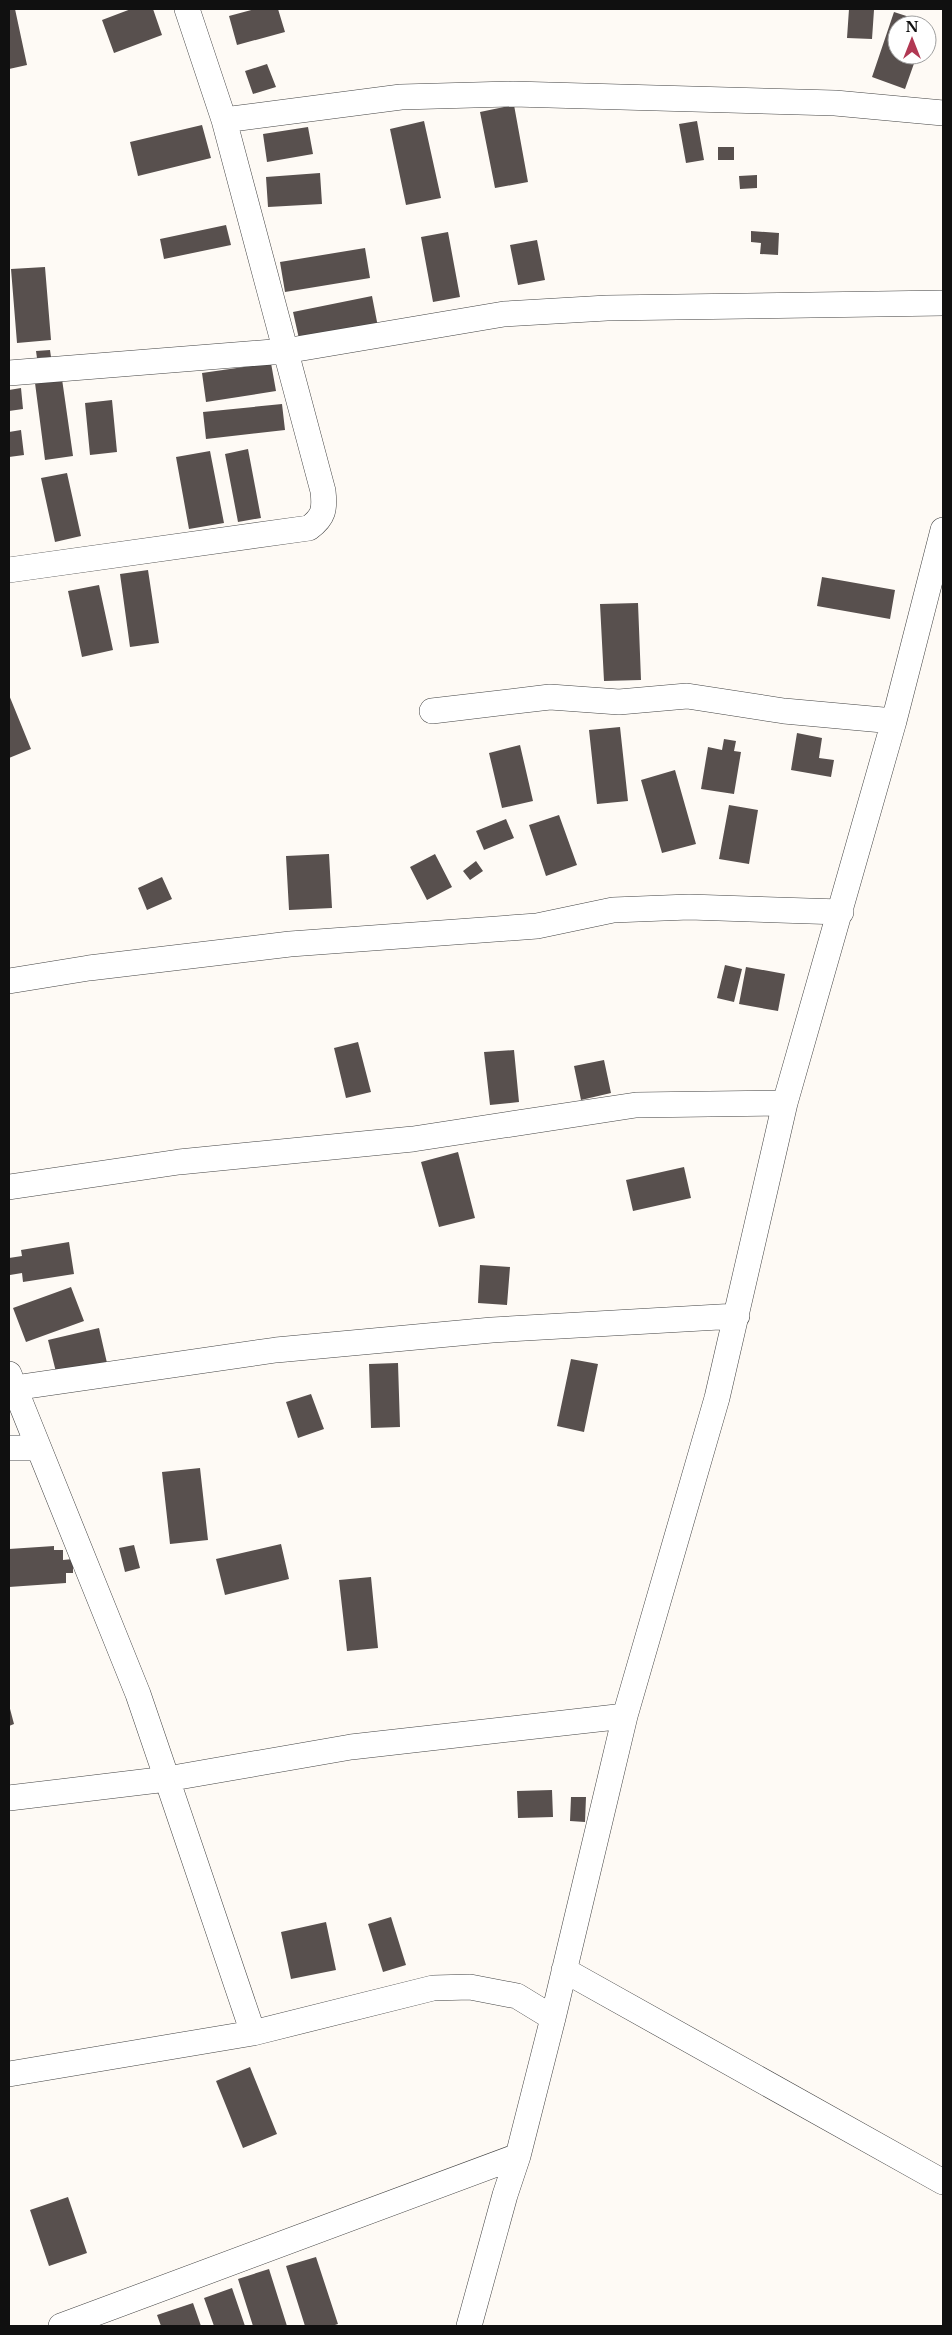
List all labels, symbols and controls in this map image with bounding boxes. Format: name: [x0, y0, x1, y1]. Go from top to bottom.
north arrow: [887, 15, 937, 65]
text: N: [905, 18, 919, 36]

